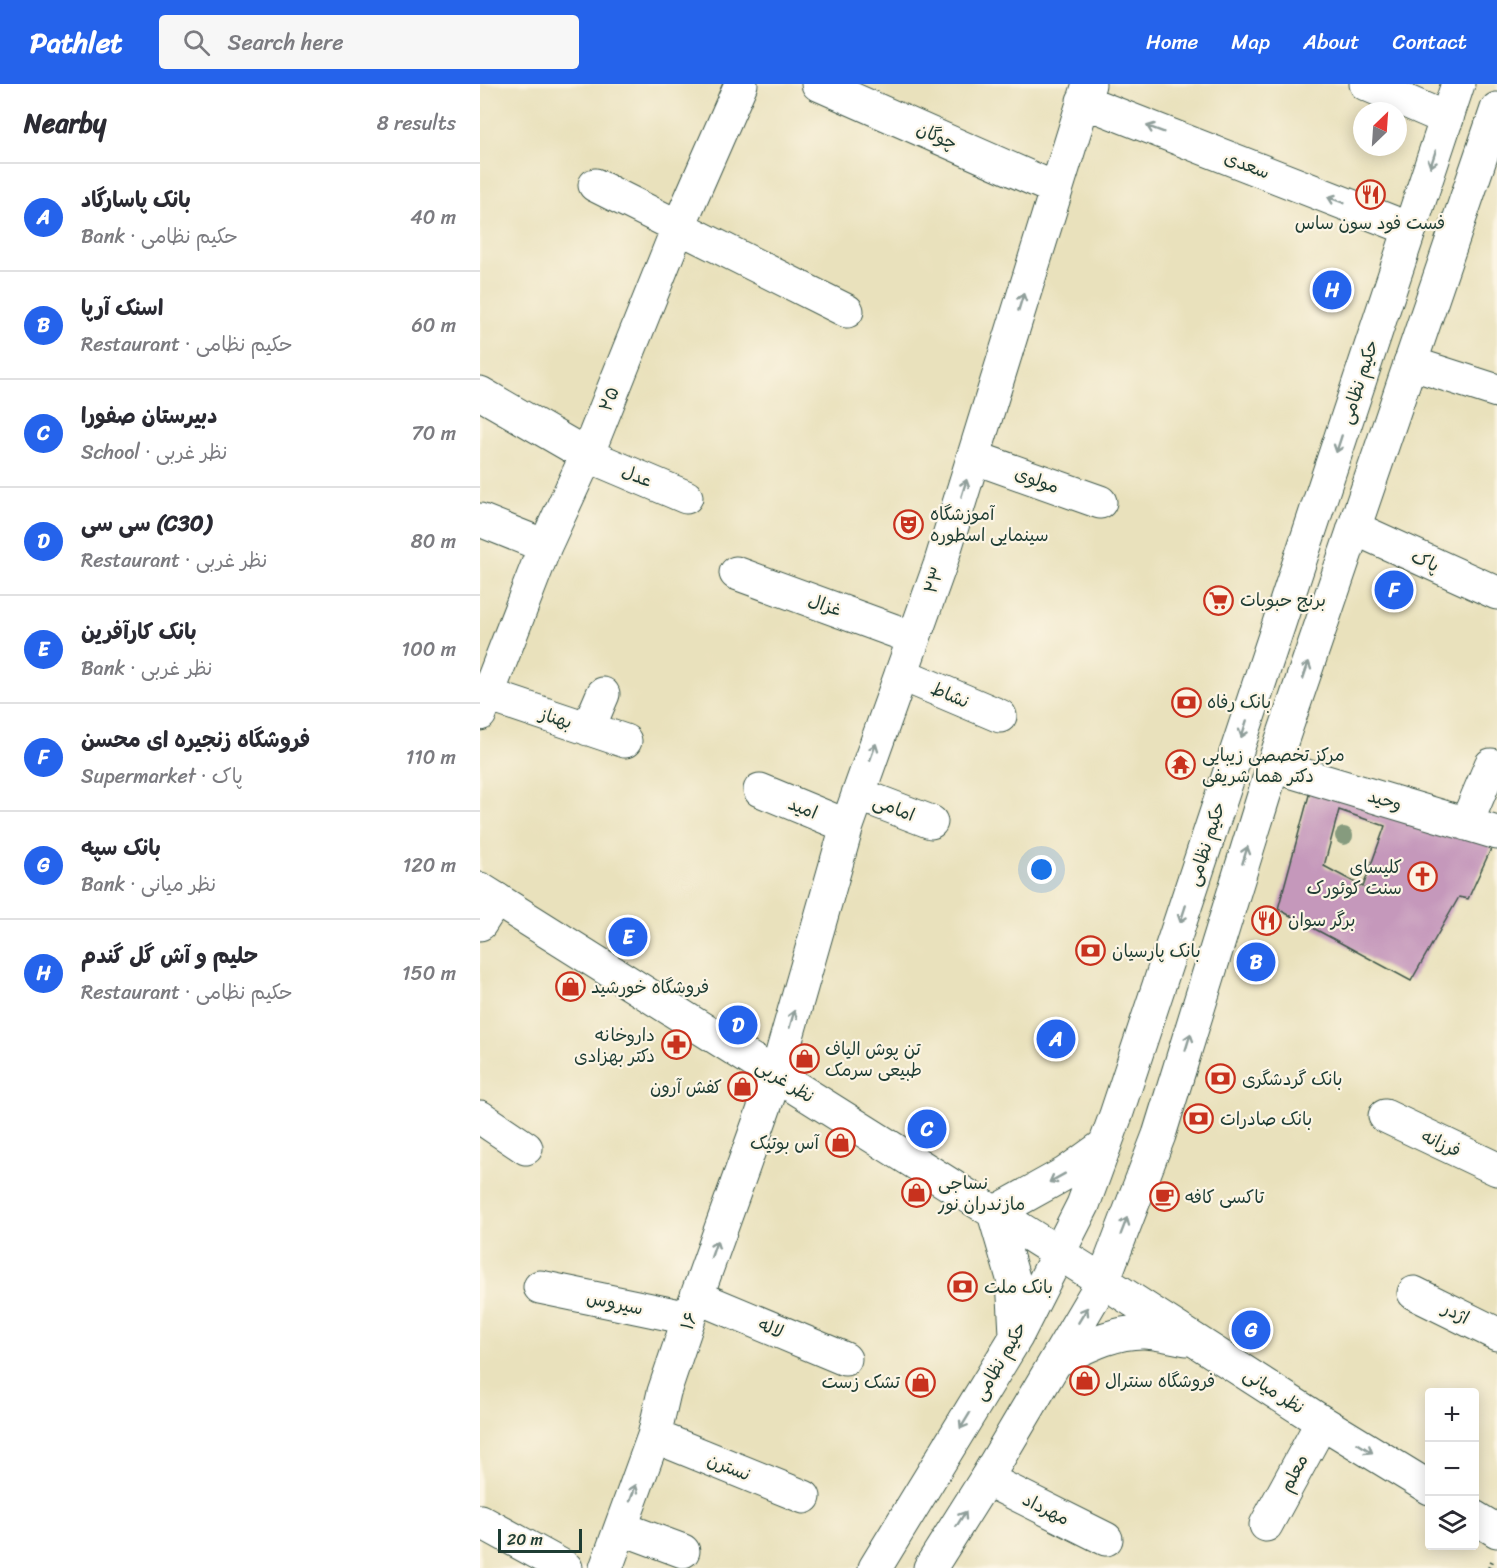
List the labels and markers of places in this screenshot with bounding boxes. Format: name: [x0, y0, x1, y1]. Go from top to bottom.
restaurant icon: فست فود سون ساس: [1354, 178, 1386, 210]
place label: فست فود سون ساس: [1295, 207, 1445, 239]
pin: H: [1312, 268, 1352, 312]
place label: آموزشگاه سینمایی اسطوره: [930, 498, 1049, 551]
theatre icon: آموزشگاه سینمایی اسطوره: [893, 508, 925, 540]
pin: F: [1374, 568, 1414, 612]
supermarket icon: برنج حبوبات: [1203, 584, 1235, 616]
place label: برنج حبوبات: [1240, 584, 1326, 616]
bank icon: بانک رفاه: [1170, 686, 1202, 718]
place label: بانک رفاه: [1207, 686, 1271, 718]
place label: مرکز تخصصی زیبایی دکتر هما شریفی: [1202, 739, 1345, 792]
temple icon: مرکز تخصصی زیبایی دکتر هما شریفی: [1165, 749, 1197, 781]
place label: کلیسای سنت کوئورک: [1307, 851, 1402, 904]
church icon: کلیسای سنت کوئورک: [1407, 861, 1439, 893]
restaurant icon: برگر سوان: [1251, 904, 1283, 936]
place label: برگر سوان: [1288, 904, 1356, 936]
pin: E: [608, 914, 648, 960]
bank icon: بانک پارسیان: [1075, 935, 1107, 967]
place label: بانک پارسیان: [1112, 935, 1201, 967]
pin: B: [1236, 940, 1276, 984]
shop icon: فروشگاه خورشید: [554, 971, 586, 1003]
place label: فروشگاه خورشید: [591, 971, 709, 1003]
pin: D: [718, 1002, 758, 1048]
pin: A: [1036, 1016, 1076, 1062]
place label: داروخانه دکتر بهزادی: [574, 1019, 655, 1072]
pharmacy icon: داروخانه دکتر بهزادی: [660, 1029, 692, 1061]
place label: تن پوش الیاف طبیعی سرمک: [825, 1033, 922, 1086]
shop icon: تن پوش الیاف طبیعی سرمک: [788, 1043, 820, 1075]
bank icon: بانک گردشگری: [1205, 1063, 1237, 1095]
place label: بانک گردشگری: [1242, 1063, 1343, 1095]
place label: کفش آرون: [650, 1071, 722, 1103]
shop icon: کفش آرون: [727, 1071, 759, 1103]
bank icon: بانک صادرات: [1183, 1103, 1215, 1135]
place label: بانک صادرات: [1220, 1103, 1312, 1135]
pin: C: [908, 1106, 946, 1152]
place label: آس بوتیک: [750, 1127, 821, 1159]
shop icon: آس بوتیک: [824, 1127, 856, 1159]
place label: نساجی مازندران نور: [937, 1167, 1025, 1220]
shop icon: نساجی مازندران نور: [901, 1177, 933, 1209]
cafe icon: تاکسی کافه: [1148, 1181, 1180, 1213]
place label: تاکسی کافه: [1185, 1181, 1265, 1213]
bank icon: بانک ملت: [947, 1271, 979, 1303]
place label: بانک ملت: [984, 1271, 1053, 1303]
pin: G: [1232, 1308, 1270, 1352]
shop icon: فروشگاه سنترال: [1068, 1365, 1100, 1397]
place label: فروشگاه سنترال: [1105, 1365, 1215, 1397]
place label: تشک زست: [822, 1366, 901, 1398]
shop icon: تشک زست: [905, 1366, 937, 1398]

